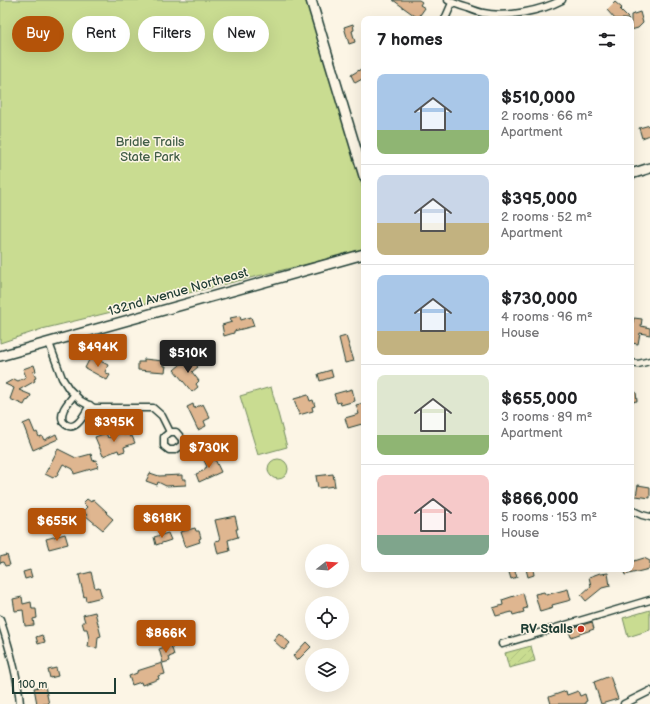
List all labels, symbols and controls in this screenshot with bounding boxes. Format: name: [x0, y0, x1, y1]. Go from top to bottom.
chip: Buy: [12, 16, 64, 52]
chip: Rent: [72, 16, 130, 52]
chip: Filters: [138, 16, 205, 52]
chip: New: [213, 16, 269, 52]
icon: filters: [596, 29, 618, 51]
text: 7 homes: [377, 30, 443, 50]
text: $510,000: [501, 88, 575, 108]
icon: home: [409, 90, 457, 138]
text: 2 rooms · 66 m²: [501, 108, 593, 124]
text: Apartment: [501, 124, 562, 140]
park label: Bridle Trails State Park: [115, 134, 185, 165]
text: $395,000: [501, 189, 577, 209]
icon: home: [409, 191, 457, 239]
text: 2 rooms · 52 m²: [501, 209, 592, 225]
text: Apartment: [501, 225, 562, 241]
street label: 132nd Avenue Northeast: [106, 264, 250, 320]
text: $730,000: [501, 289, 578, 309]
icon: home: [409, 291, 457, 339]
text: 4 rooms · 96 m²: [501, 309, 593, 325]
text: House: [501, 325, 539, 341]
pin: $494K: [70, 334, 126, 368]
text: $494K: [78, 339, 118, 355]
pin: $510K: [160, 340, 216, 374]
text: $510K: [169, 345, 207, 361]
text: $655,000: [501, 389, 578, 409]
icon: home: [409, 391, 457, 439]
pin: $395K: [86, 409, 142, 443]
text: 3 rooms · 89 m²: [501, 409, 592, 425]
text: $395K: [94, 414, 134, 430]
text: Apartment: [501, 425, 562, 441]
pin: $730K: [181, 435, 237, 469]
text: $730K: [189, 440, 229, 456]
text: $866,000: [501, 489, 579, 509]
icon: home: [409, 491, 457, 539]
pin: $618K: [134, 505, 190, 539]
pin: $655K: [29, 508, 85, 542]
text: 5 rooms · 153 m²: [501, 509, 597, 525]
text: $618K: [143, 510, 181, 526]
text: $655K: [37, 513, 77, 529]
text: House: [501, 525, 539, 541]
north arrow: [305, 544, 349, 588]
map controls: [305, 544, 349, 692]
button: locate: [305, 596, 349, 640]
pin: $866K: [138, 620, 194, 654]
place label: RV Stalls: [520, 621, 573, 637]
marker: RV Stalls: [576, 624, 586, 634]
text: $866K: [146, 625, 186, 641]
button: layers: [305, 648, 349, 692]
scale bar: [12, 676, 116, 695]
text: 100 m: [18, 678, 47, 691]

